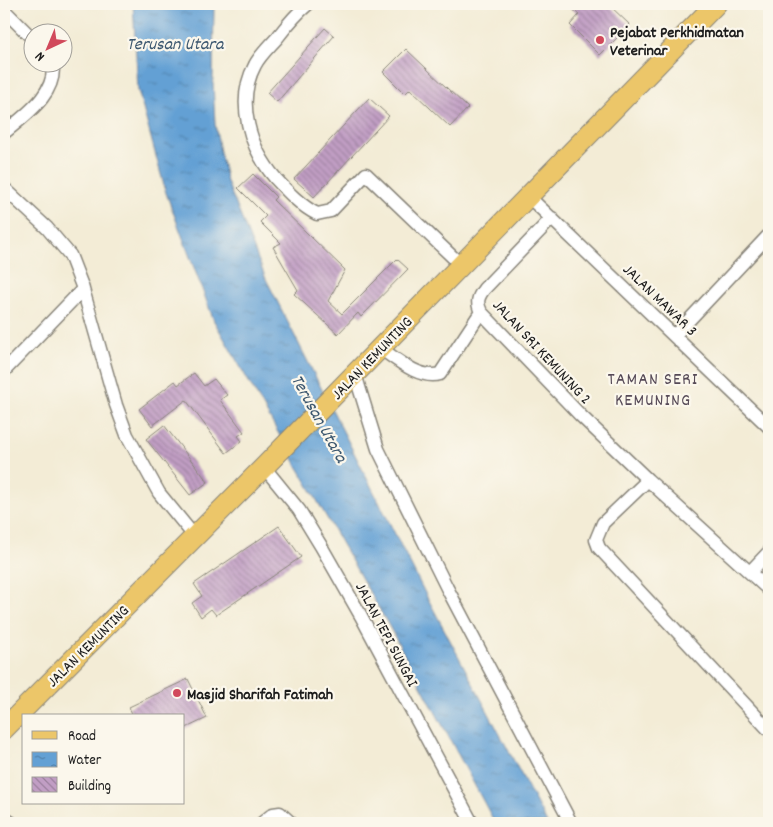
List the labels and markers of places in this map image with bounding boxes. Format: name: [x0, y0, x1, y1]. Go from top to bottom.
place label: Pejabat Perkhidmatan Veterinar: [610, 22, 744, 63]
marker: Pejabat Perkhidmatan Veterinar: [594, 34, 606, 46]
place label: Masjid Sharifah Fatimah: [187, 684, 333, 707]
marker: Masjid Sharifah Fatimah: [171, 687, 183, 699]

